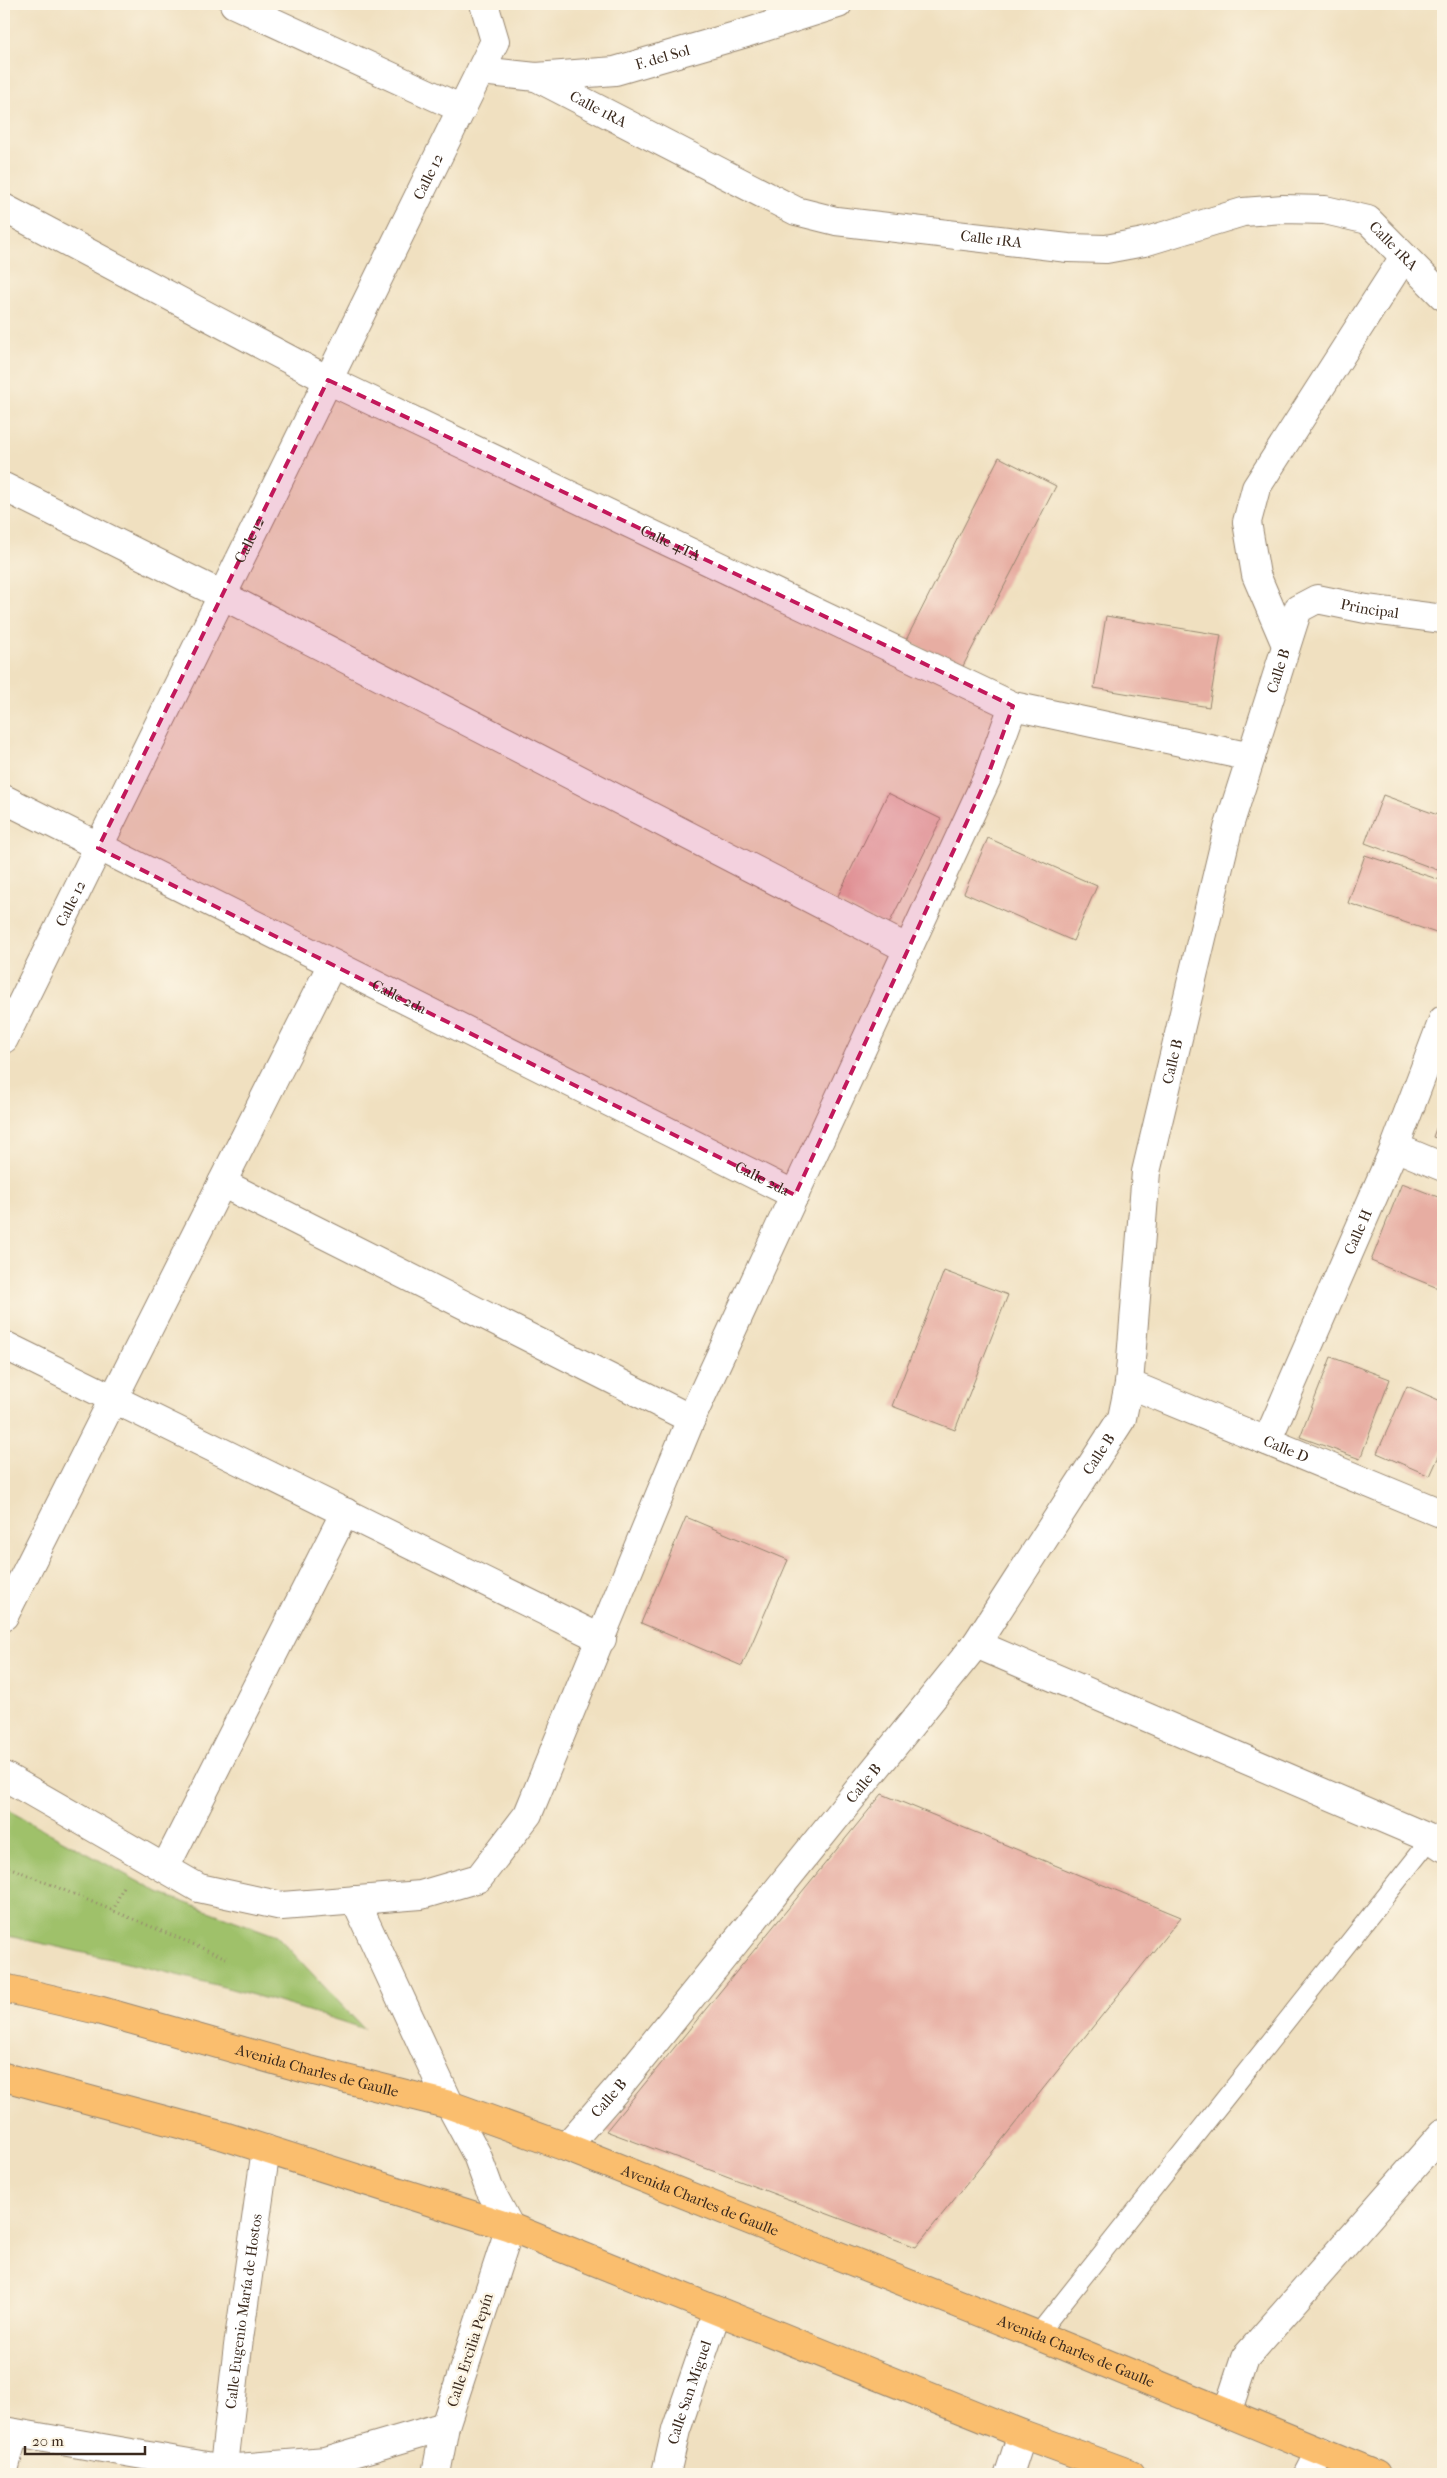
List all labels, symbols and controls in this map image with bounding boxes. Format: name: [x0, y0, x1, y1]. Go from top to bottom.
street label: F. del Sol: [633, 41, 692, 74]
street label: Calle 1RA: [567, 87, 630, 131]
street label: Calle 12: [409, 151, 447, 203]
street label: Calle 1RA: [1365, 218, 1422, 274]
street label: Calle 1RA: [959, 227, 1023, 252]
street label: Calle 12: [231, 514, 268, 566]
street label: Calle 4TA: [638, 521, 703, 565]
street label: Principal: [1339, 595, 1400, 622]
street label: Calle B: [1263, 646, 1294, 695]
street label: Calle 12: [52, 877, 90, 929]
street label: Calle 2da: [369, 976, 430, 1019]
street label: Calle B: [1158, 1037, 1186, 1086]
street label: Calle 2da: [732, 1157, 794, 1200]
street label: Calle H: [1340, 1206, 1376, 1257]
street label: Calle B: [1079, 1430, 1119, 1478]
street label: Calle D: [1261, 1432, 1311, 1466]
street label: Calle B: [842, 1760, 885, 1807]
street label: Avenida Charles de Gaulle: [233, 2040, 401, 2101]
street label: Calle B: [587, 2075, 631, 2121]
street label: Avenida Charles de Gaulle: [618, 2161, 782, 2240]
street label: Calle Eugenio María de Hostos: [222, 2212, 266, 2410]
street label: Calle Ercilia Pepín: [443, 2291, 497, 2409]
street label: Avenida Charles de Gaulle: [994, 2311, 1158, 2391]
street label: Calle San Miguel: [664, 2338, 715, 2446]
scale bar: [25, 2423, 145, 2455]
text: 20 m: [32, 2432, 64, 2450]

